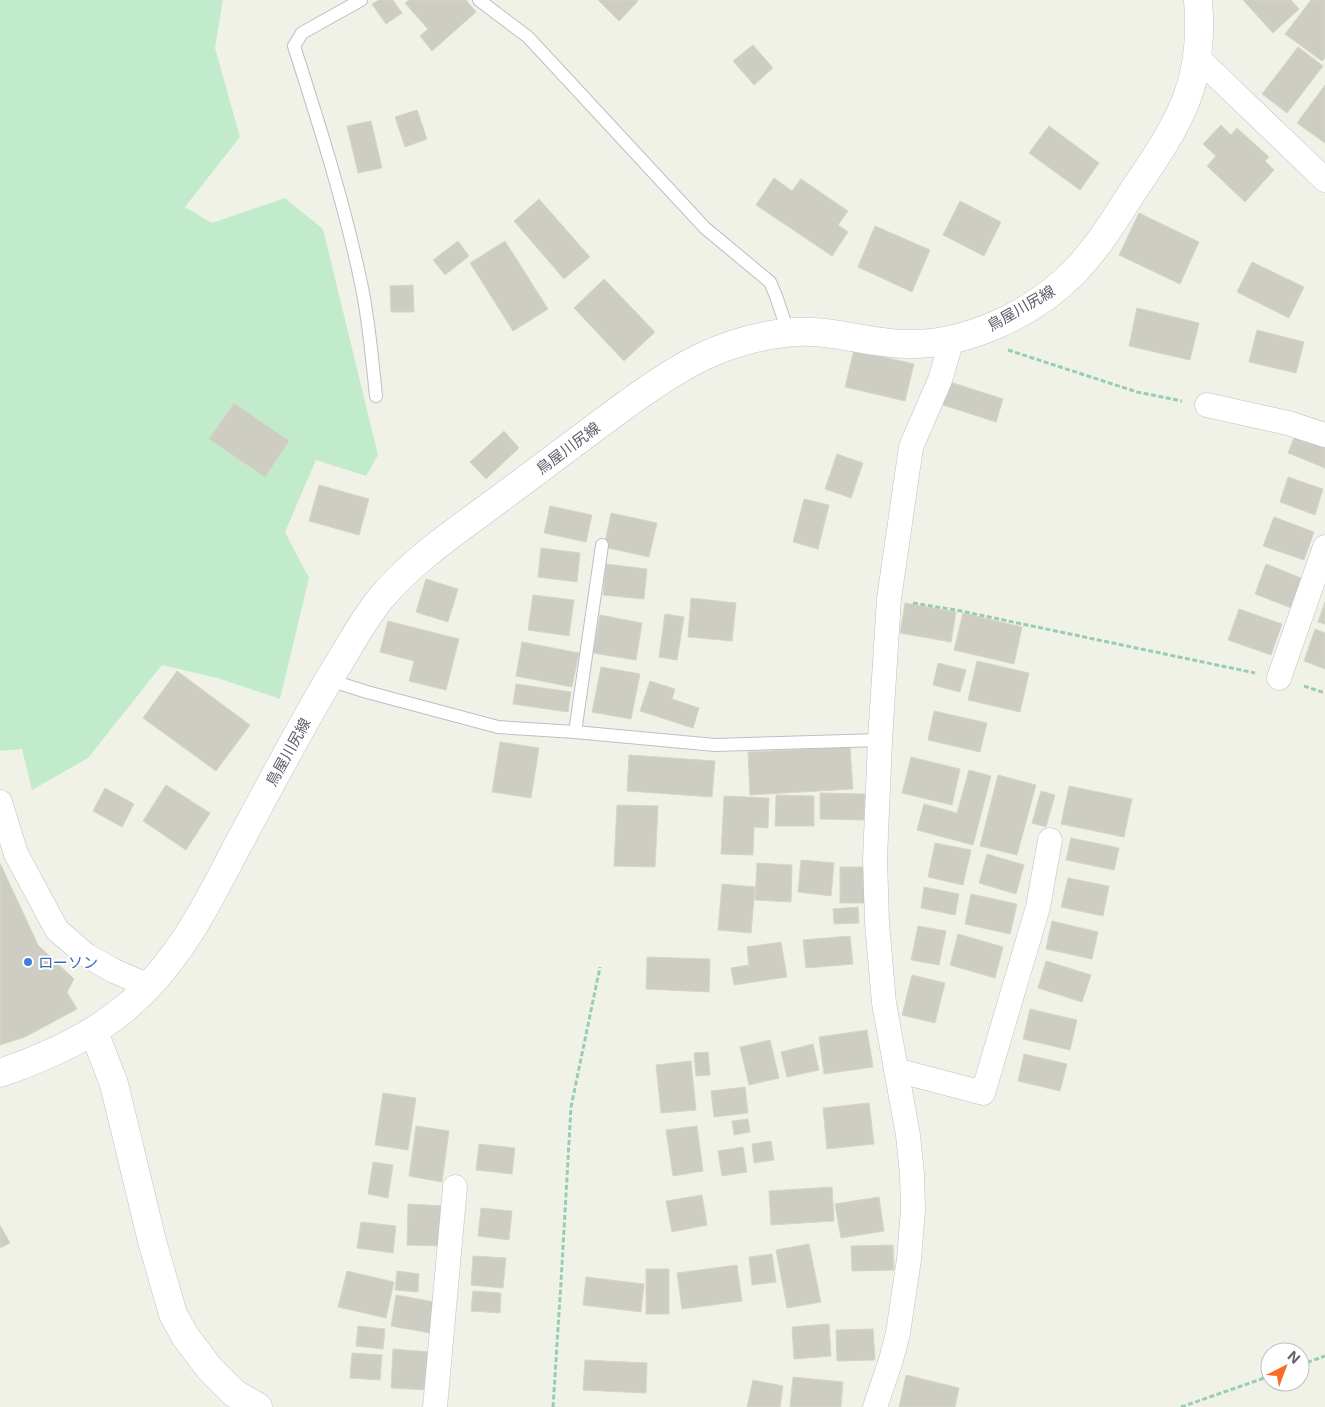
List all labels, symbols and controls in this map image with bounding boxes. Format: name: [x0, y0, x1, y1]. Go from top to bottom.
street label: 鳥屋川尻線: [984, 281, 1058, 335]
street label: 鳥屋川尻線: [532, 418, 604, 478]
street label: 鳥屋川尻線: [262, 715, 314, 789]
place label: ローソン: [38, 953, 98, 972]
marker: ローソン: [22, 956, 34, 968]
north arrow: [1260, 1342, 1310, 1392]
text: N: [1284, 1347, 1304, 1367]

